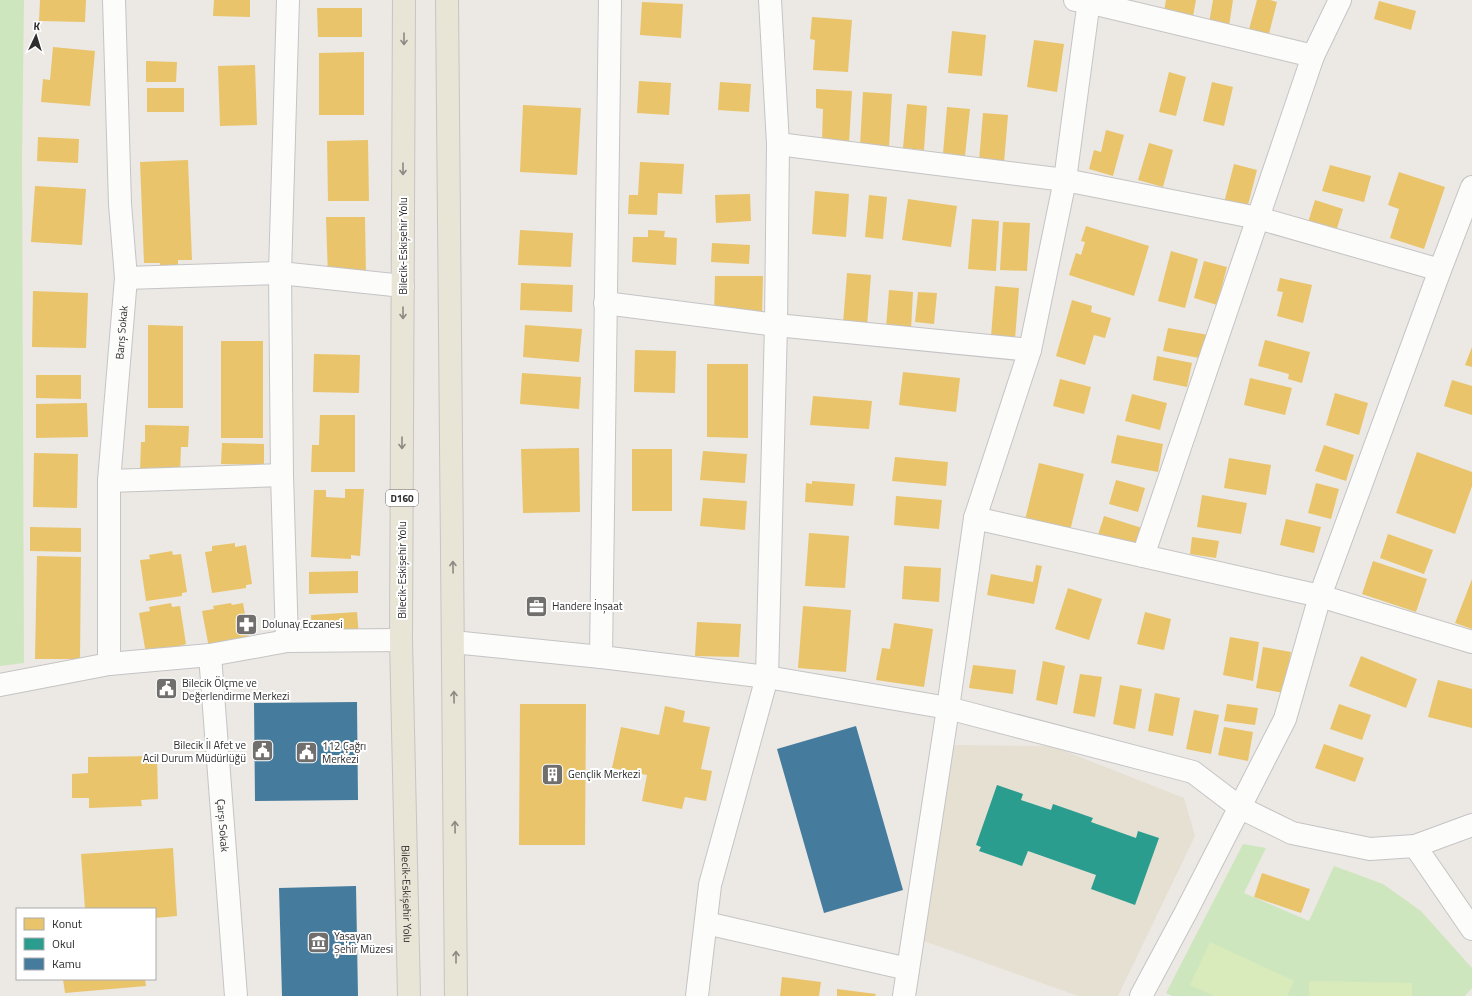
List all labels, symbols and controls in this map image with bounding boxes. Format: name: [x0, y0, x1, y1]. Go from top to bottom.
north arrow: [16, 16, 56, 56]
text: K: [33, 18, 41, 34]
one-way arrow: [400, 32, 408, 45]
one-way arrow: [399, 162, 407, 175]
street label: Bilecik-Eskişehir Yolu: [395, 197, 411, 295]
street label: Barış Sokak: [111, 304, 132, 360]
one-way arrow: [399, 306, 407, 319]
one-way arrow: [398, 436, 406, 449]
road number: D160: [386, 490, 418, 506]
street label: Bilecik-Eskişehir Yolu: [394, 521, 410, 619]
one-way arrow: [449, 561, 456, 574]
office icon: Handere İnşaat: [524, 593, 550, 619]
place label: Handere İnşaat: [552, 598, 623, 614]
pharmacy icon: Dolunay Eczanesi: [234, 611, 260, 637]
place label: Dolunay Eczanesi: [262, 616, 343, 632]
place label: Bilecik Ölçme ve Değerlendirme Merkezi: [182, 675, 290, 704]
public building icon: Bilecik Ölçme ve Değerlendirme Merkezi: [154, 676, 180, 702]
one-way arrow: [450, 691, 458, 704]
place label: Bilecik İl Afet ve Acil Durum Müdürlüğü: [143, 737, 246, 766]
public building icon: Bilecik İl Afet ve Acil Durum Müdürlüğü: [249, 738, 275, 764]
place label: 112 Çağrı Merkezi: [322, 738, 366, 767]
public building icon: 112 Çağrı Merkezi: [293, 739, 319, 765]
building icon: Gençlik Merkezi: [540, 761, 566, 787]
place label: Gençlik Merkezi: [568, 766, 640, 782]
street label: Çarşı Sokak: [213, 798, 233, 853]
one-way arrow: [451, 821, 459, 834]
street label: Bilecik-Eskişehir Yolu: [398, 845, 416, 943]
legend: [16, 908, 156, 980]
text: Konut: [52, 914, 83, 933]
place label: Yaşayan Şehir Müzesi: [334, 928, 393, 957]
museum icon: Yaşayan Şehir Müzesi: [306, 929, 332, 955]
text: Okul: [52, 934, 75, 953]
one-way arrow: [452, 951, 460, 964]
text: Kamu: [52, 954, 81, 973]

